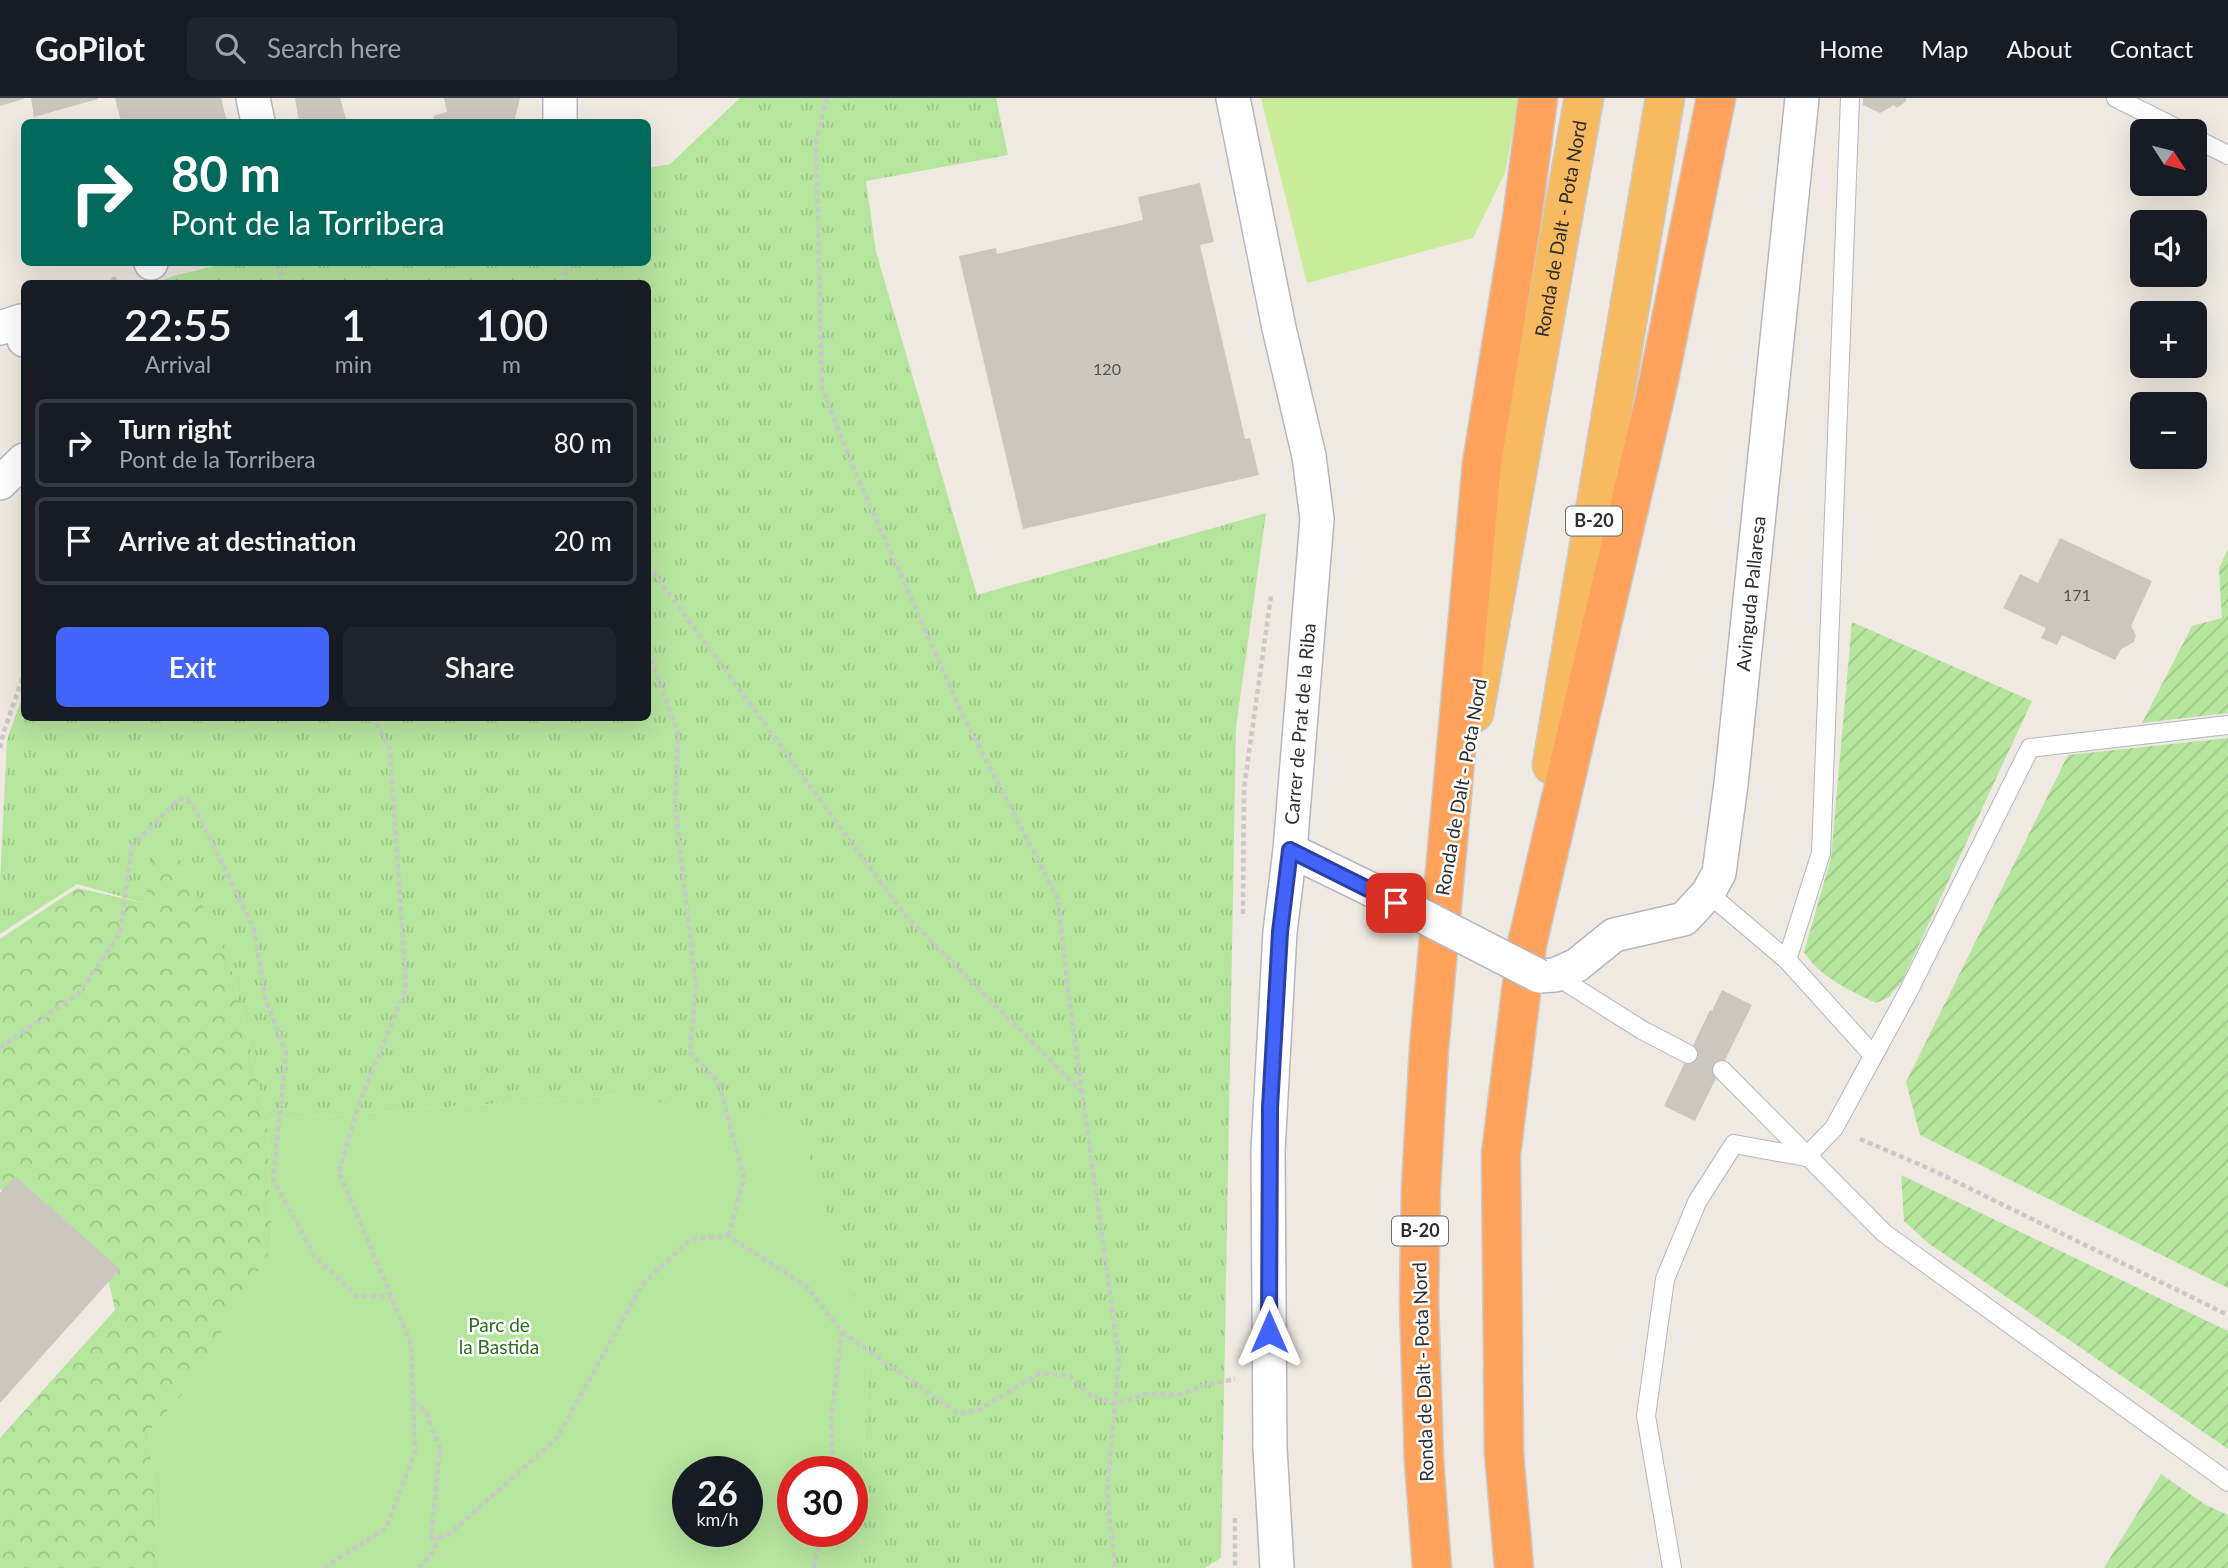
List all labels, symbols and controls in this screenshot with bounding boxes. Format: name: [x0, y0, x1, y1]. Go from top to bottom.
search box: [187, 17, 677, 80]
text: GoPilot: [35, 28, 145, 68]
icon: search: [211, 29, 249, 67]
text: Search here: [267, 32, 401, 64]
text: Home: [1819, 34, 1883, 63]
text: Map: [1921, 34, 1969, 63]
text: About: [2007, 34, 2072, 63]
text: Contact: [2110, 34, 2193, 63]
street label: Ronda de Dalt - Pota Nord: [1529, 118, 1591, 339]
north arrow: [2130, 119, 2207, 196]
map controls: [2130, 119, 2207, 469]
text: 80 m: [171, 144, 281, 202]
icon: right: [56, 147, 147, 238]
text: Pont de la Torribera: [171, 203, 445, 242]
button: sound: [2130, 210, 2207, 287]
text: 22:55: [124, 300, 232, 350]
text: 1: [341, 300, 366, 350]
text: 100: [475, 300, 548, 350]
button: +: [2130, 301, 2207, 378]
text: Arrival: [145, 350, 211, 378]
text: min: [335, 350, 372, 378]
text: m: [502, 350, 521, 378]
house number: 120: [1093, 359, 1121, 378]
button: −: [2130, 392, 2207, 469]
text: Turn right: [119, 413, 232, 445]
icon: right: [60, 424, 98, 462]
text: 80 m: [554, 427, 612, 459]
text: Pont de la Torribera: [119, 445, 316, 473]
road number: B-20: [1566, 506, 1622, 536]
street label: Avinguda Pallaresa: [1731, 515, 1770, 672]
icon: arrive: [60, 522, 98, 560]
text: Arrive at destination: [119, 525, 356, 557]
text: 20 m: [554, 525, 612, 557]
house number: 171: [2063, 585, 2091, 604]
street label: Carrer de Prat de la Riba: [1279, 622, 1320, 826]
button: Exit: [56, 627, 329, 707]
button: Share: [343, 627, 616, 707]
street label: Ronda de Dalt - Pota Nord: [1430, 677, 1491, 897]
pin: [1366, 873, 1426, 933]
icon: arrive: [1377, 884, 1415, 922]
road number: B-20: [1392, 1216, 1448, 1246]
street label: Ronda de Dalt - Pota Nord: [1407, 1262, 1438, 1482]
position arrow: [1232, 1295, 1306, 1369]
park label: Parc de la Bastida: [459, 1313, 539, 1358]
speed limit sign: 30: [777, 1456, 868, 1547]
text: 26: [697, 1471, 738, 1513]
text: km/h: [696, 1508, 739, 1530]

